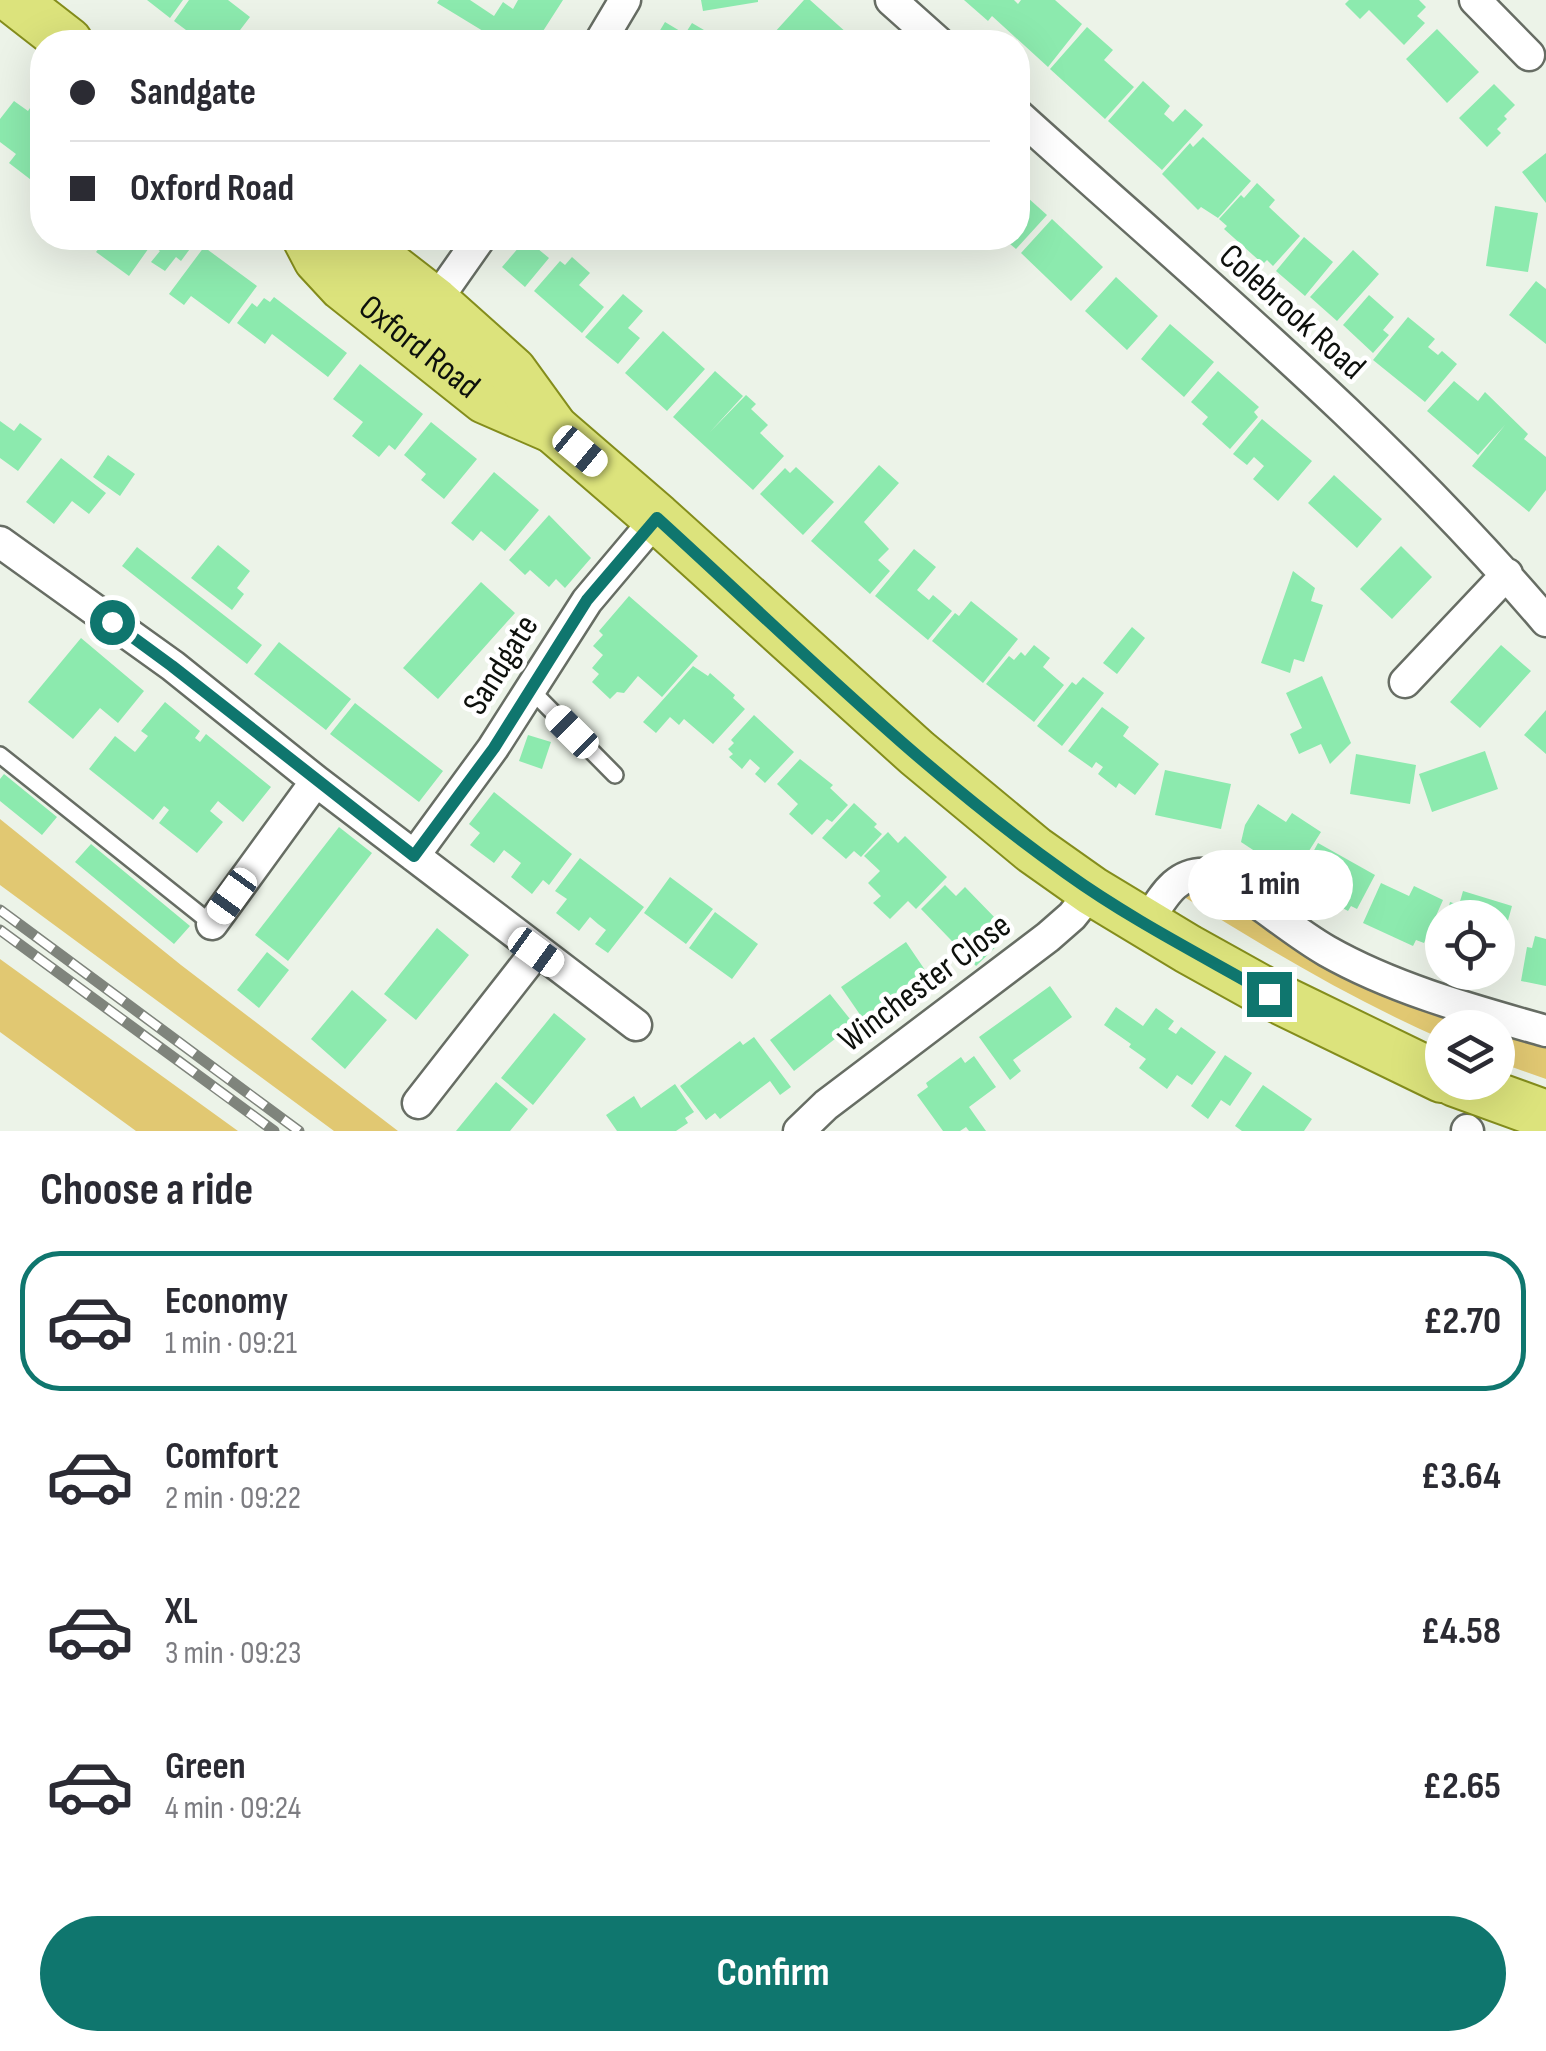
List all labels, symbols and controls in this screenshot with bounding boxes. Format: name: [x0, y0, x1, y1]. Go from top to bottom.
text: Sandgate: [130, 70, 256, 115]
text: Oxford Road: [130, 166, 294, 211]
street label: Colebrook Road: [1210, 235, 1374, 389]
street label: Oxford Road: [350, 286, 488, 408]
car: [547, 420, 613, 482]
route start: [90, 600, 135, 645]
street label: Sandgate: [454, 607, 548, 723]
car: [540, 700, 604, 764]
callout: 1 min: [1186, 849, 1352, 919]
car: [202, 863, 262, 929]
text: 1 min: [1241, 865, 1300, 904]
map controls: [1425, 900, 1515, 1100]
button: locate: [1425, 900, 1515, 990]
street label: Winchester Close: [830, 904, 1020, 1062]
car: [503, 922, 569, 982]
route end: [1247, 972, 1292, 1017]
button: layers: [1425, 1010, 1515, 1100]
text: Choose a ride: [40, 1163, 253, 1218]
icon: car: [45, 1276, 135, 1366]
text: Economy: [165, 1279, 288, 1324]
text: £2.70: [1423, 1299, 1501, 1344]
text: 1 min · 09:21: [165, 1324, 297, 1363]
icon: car: [45, 1431, 135, 1521]
text: Comfort: [165, 1434, 279, 1479]
text: £3.64: [1421, 1454, 1501, 1499]
text: 2 min · 09:22: [165, 1479, 301, 1518]
icon: car: [45, 1586, 135, 1676]
text: XL: [165, 1589, 198, 1634]
text: £4.58: [1421, 1609, 1501, 1654]
text: 3 min · 09:23: [165, 1634, 301, 1673]
icon: car: [45, 1741, 135, 1831]
text: Green: [165, 1744, 246, 1789]
text: £2.65: [1422, 1764, 1501, 1809]
text: 4 min · 09:24: [165, 1789, 301, 1828]
button: Confirm: [40, 1916, 1506, 2031]

